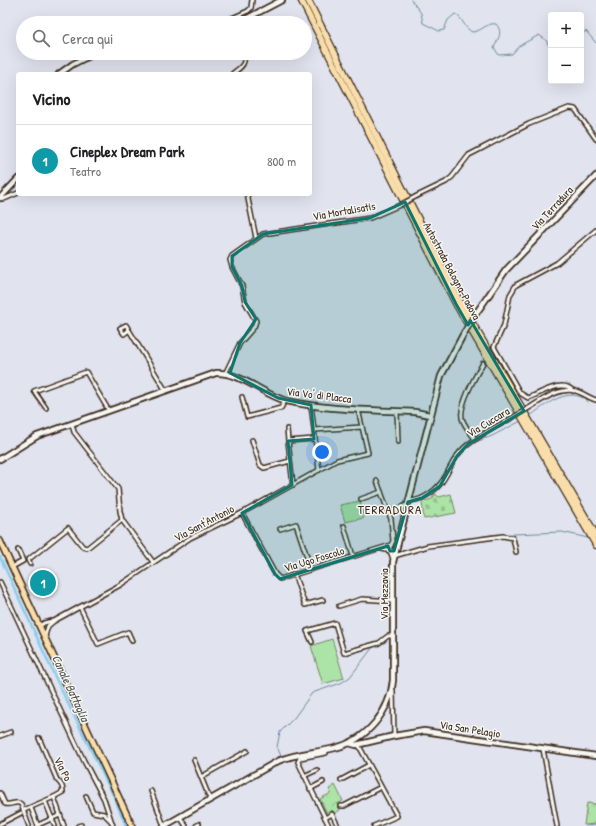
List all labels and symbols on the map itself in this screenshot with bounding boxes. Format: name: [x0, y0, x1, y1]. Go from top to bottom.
street label: Via Terradura: [528, 183, 576, 233]
street label: Via Mortalisatis: [312, 199, 376, 223]
street label: Autostrada Bologna-Padova: [420, 220, 484, 323]
street label: Via Vo' di Placca: [286, 384, 353, 406]
street label: Via Cuccara: [464, 403, 512, 440]
your location: [312, 442, 332, 462]
district label: TERRADURA: [358, 500, 422, 518]
street label: Via Sant'Antonio: [172, 501, 237, 545]
street label: Via Ugo Foscolo: [282, 543, 346, 575]
pin: 1: [30, 568, 56, 598]
street label: Via Mezzavia: [377, 568, 391, 620]
water label: Canale Battaglia: [48, 652, 94, 725]
street label: Via San Pelagio: [439, 717, 502, 741]
street label: Via Po: [51, 755, 75, 784]

